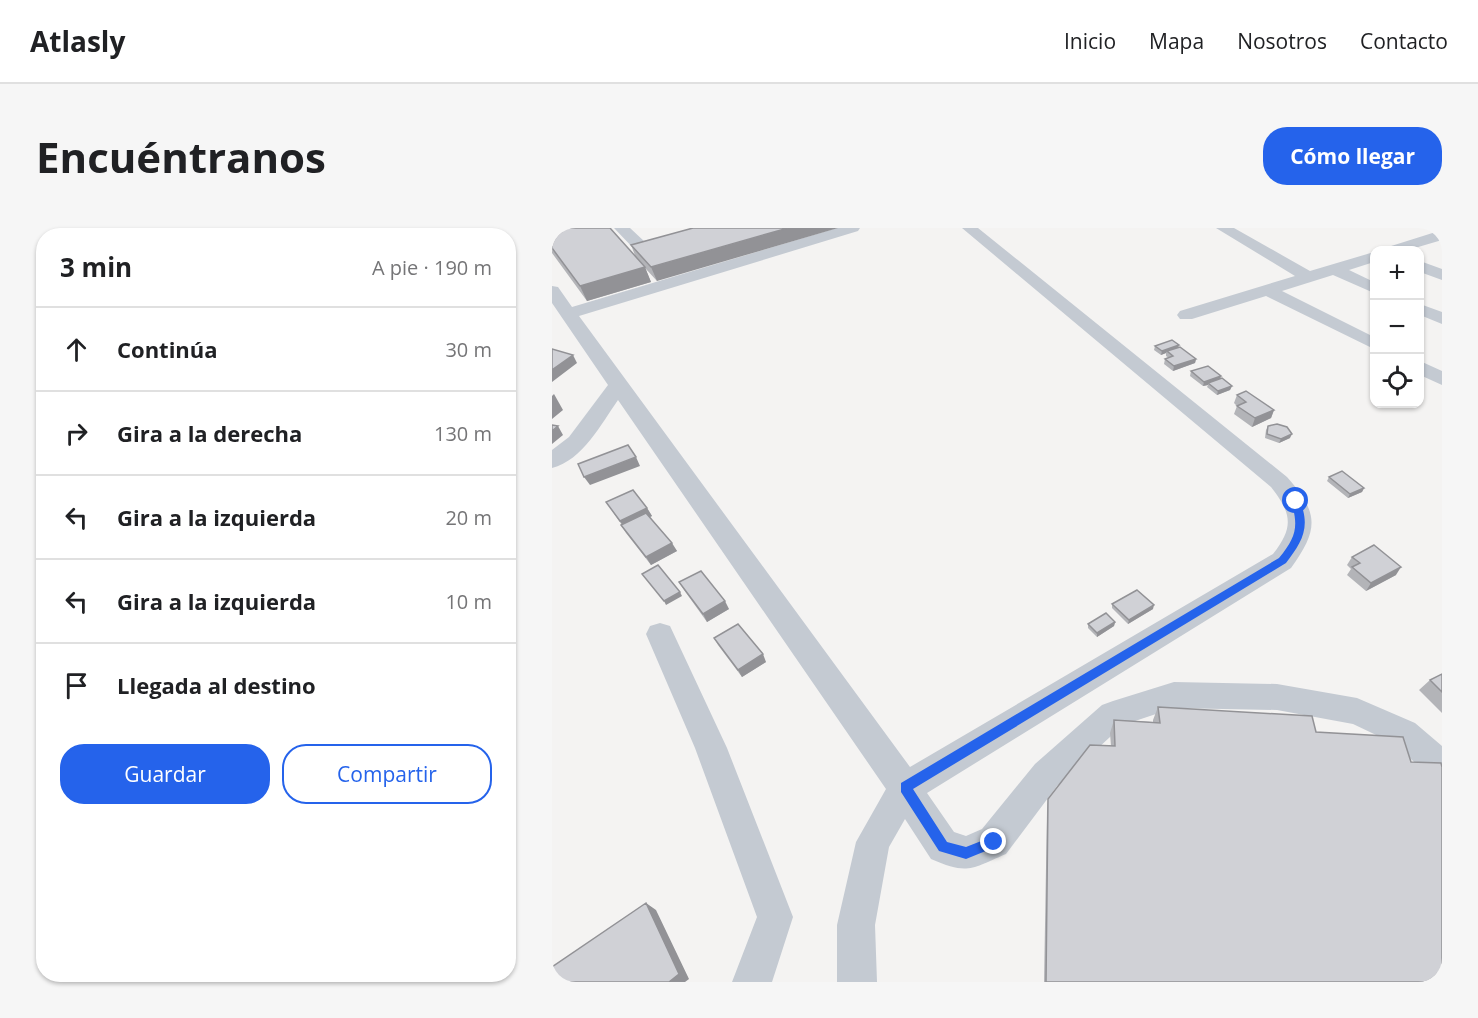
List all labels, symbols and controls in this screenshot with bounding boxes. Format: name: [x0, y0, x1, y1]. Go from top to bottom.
text: Atlasly: [30, 22, 125, 60]
text: Inicio: [1064, 27, 1116, 55]
text: Mapa: [1149, 27, 1204, 55]
text: Nosotros: [1237, 27, 1327, 55]
text: Contacto: [1360, 27, 1448, 55]
button: Cómo llegar: [1263, 127, 1442, 185]
text: Encuéntranos: [36, 128, 326, 185]
map controls: [1370, 246, 1424, 408]
button: +: [1370, 246, 1424, 300]
text: 3 min: [60, 249, 132, 285]
text: A pie · 190 m: [372, 254, 492, 281]
button: −: [1370, 300, 1424, 354]
icon: ahead: [60, 333, 93, 366]
text: Continúa: [117, 334, 218, 364]
text: 30 m: [445, 336, 492, 363]
button: locate: [1370, 354, 1424, 408]
icon: right: [60, 417, 93, 450]
text: Gira a la derecha: [117, 418, 302, 448]
text: 130 m: [434, 420, 492, 447]
route start: [1282, 487, 1308, 513]
icon: left: [60, 501, 93, 534]
text: Gira a la izquierda: [117, 502, 316, 532]
text: 20 m: [445, 504, 492, 531]
icon: left: [60, 585, 93, 618]
text: Gira a la izquierda: [117, 586, 316, 616]
text: 10 m: [445, 588, 492, 615]
icon: arrive: [60, 669, 93, 702]
text: Llegada al destino: [117, 670, 316, 700]
button: Guardar: [60, 744, 270, 804]
button: Compartir: [282, 744, 492, 804]
route end: [980, 828, 1006, 854]

